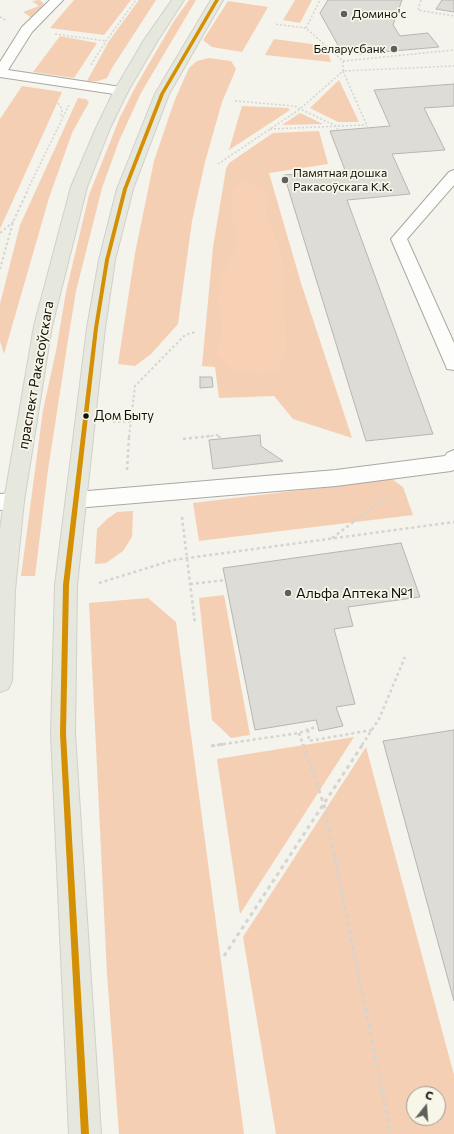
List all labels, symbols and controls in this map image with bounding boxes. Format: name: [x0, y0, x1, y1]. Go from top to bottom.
place label: Домино'c: [352, 7, 406, 21]
marker: Домино'c: [339, 9, 349, 19]
place label: Беларусбанк: [313, 42, 386, 56]
marker: Беларусбанк: [389, 44, 399, 54]
place label: Памятная дошка Ракасоўскага К.К.: [293, 166, 392, 194]
marker: Памятная дошка Ракасоўскага К.К.: [280, 175, 290, 185]
street label: праспект Ракасоўскага: [15, 300, 57, 450]
place label: Дом Быту: [94, 408, 154, 424]
marker: Дом Быту: [81, 411, 91, 421]
place label: Альфа Аптека №1: [296, 585, 413, 601]
marker: Альфа Аптека №1: [283, 588, 293, 598]
north arrow: [406, 1086, 446, 1126]
text: С: [424, 1088, 435, 1102]

